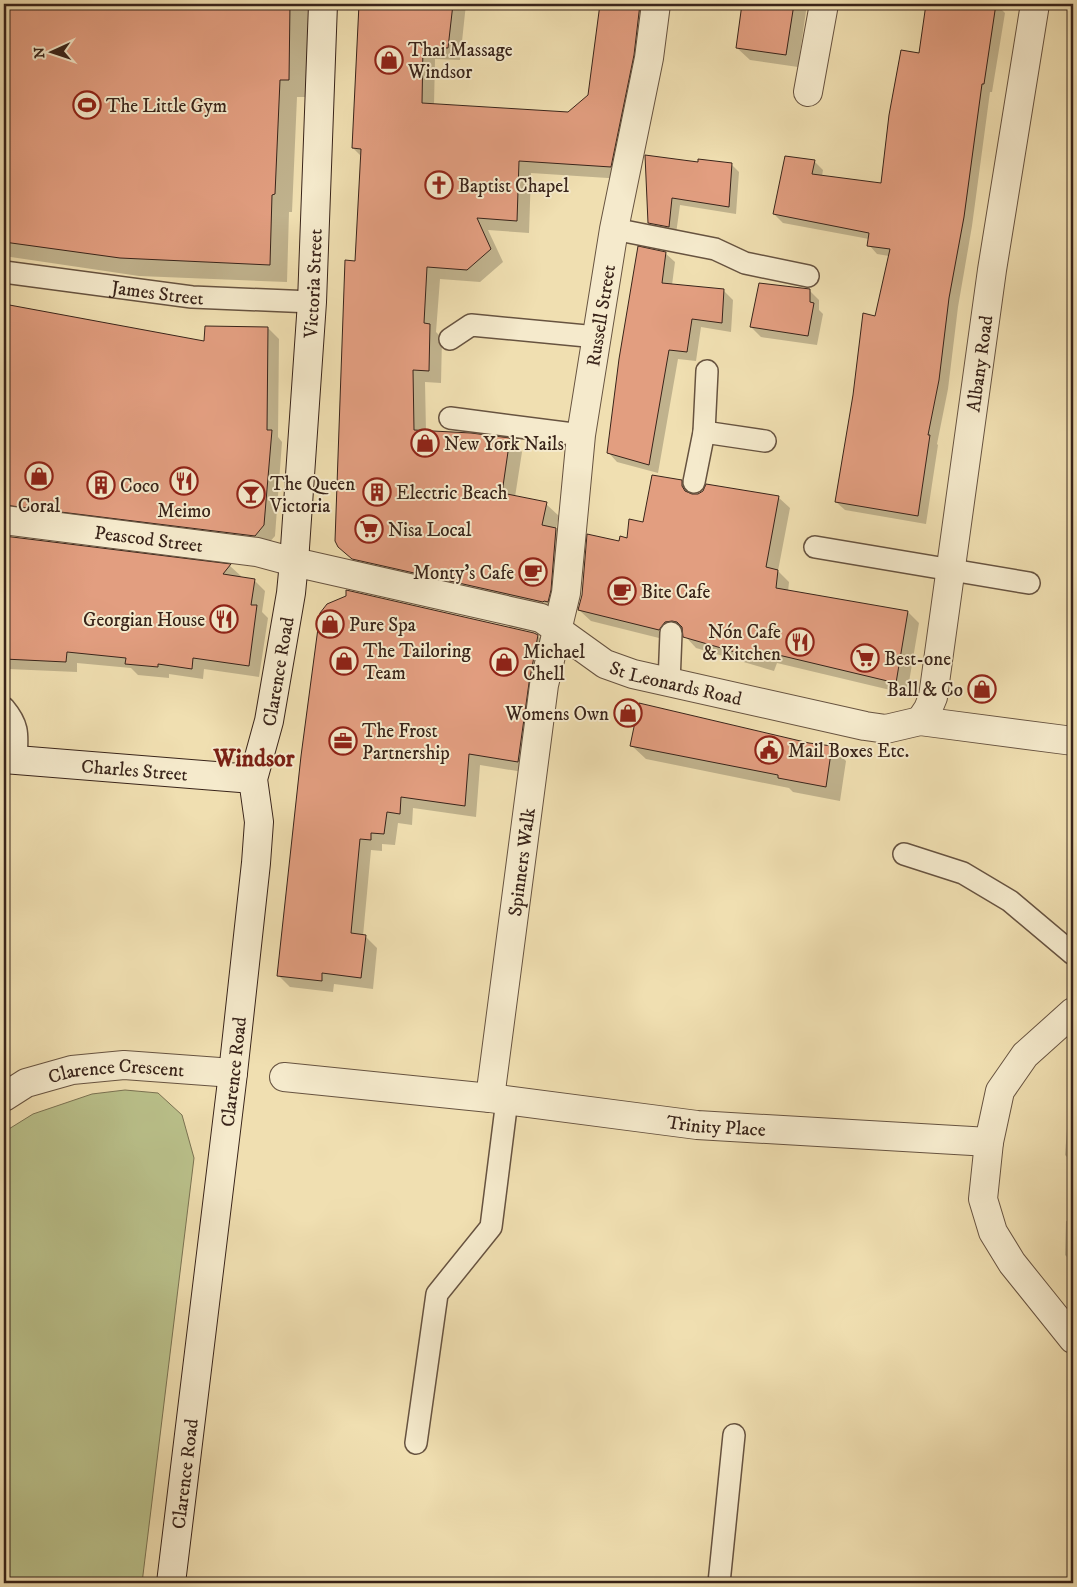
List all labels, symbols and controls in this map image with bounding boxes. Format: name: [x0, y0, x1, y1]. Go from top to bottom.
north arrow: [28, 28, 78, 78]
place label: Thai Massage Windsor: [407, 39, 513, 84]
shop icon: Thai Massage Windsor: [374, 45, 404, 75]
text: N: [31, 46, 49, 59]
sports icon: The Little Gym: [72, 90, 102, 120]
place label: The Little Gym: [106, 95, 227, 118]
church icon: Baptist Chapel: [424, 170, 454, 200]
place label: Baptist Chapel: [458, 175, 569, 198]
street label: Victoria Street: [299, 228, 328, 340]
street label: Russell Street: [582, 263, 621, 368]
street label: James Street: [108, 276, 204, 310]
street label: Albany Road: [963, 314, 999, 413]
shop icon: New York Nails: [410, 428, 440, 458]
place label: New York Nails: [444, 433, 564, 456]
shop icon: Coral: [24, 461, 54, 491]
restaurant icon: Meimo: [169, 466, 199, 496]
building icon: Coco: [86, 470, 116, 500]
place label: The Queen Victoria: [269, 473, 355, 518]
place label: Coco: [120, 475, 159, 498]
building icon: Electric Beach: [362, 477, 392, 507]
bar icon: The Queen Victoria: [236, 479, 266, 509]
place label: Electric Beach: [396, 482, 508, 505]
place label: Coral: [18, 495, 61, 518]
place label: Meimo: [157, 500, 211, 523]
supermarket icon: Nisa Local: [354, 514, 384, 544]
place label: Nisa Local: [388, 519, 472, 542]
street label: Peascod Street: [93, 522, 204, 558]
cafe icon: Monty's Cafe: [518, 557, 548, 587]
place label: Monty's Cafe: [413, 562, 514, 585]
cafe icon: Bite Cafe: [607, 576, 637, 606]
place label: Bite Cafe: [641, 581, 710, 604]
restaurant icon: Georgian House: [209, 604, 239, 634]
place label: Georgian House: [83, 609, 205, 632]
shop icon: Pure Spa: [315, 609, 345, 639]
place label: Pure Spa: [349, 614, 416, 637]
street label: Clarence Road: [258, 615, 300, 728]
place label: Nón Cafe & Kitchen: [702, 621, 781, 666]
restaurant icon: Nón Cafe & Kitchen: [785, 627, 815, 657]
place label: The Tailoring Team: [363, 640, 472, 685]
place label: Michael Chell: [523, 641, 585, 686]
supermarket icon: Best-one: [850, 643, 880, 673]
shop icon: The Tailoring Team: [329, 646, 359, 676]
shop icon: Michael Chell: [489, 647, 519, 677]
place label: Best-one: [884, 648, 951, 671]
street label: St Leonards Road: [606, 657, 744, 711]
shop icon: Ball & Co: [967, 674, 997, 704]
place label: Ball & Co: [887, 679, 963, 702]
shop icon: Womens Own: [613, 698, 643, 728]
place label: Womens Own: [504, 703, 609, 726]
place label: The Frost Partnership: [362, 720, 450, 765]
office icon: The Frost Partnership: [328, 726, 358, 756]
public building icon: Mail Boxes Etc.: [754, 735, 784, 765]
place label: Mail Boxes Etc.: [788, 740, 909, 763]
district label: Windsor: [212, 744, 296, 774]
street label: Charles Street: [80, 755, 189, 787]
street label: Spinners Walk: [504, 806, 541, 918]
street label: Clarence Road: [217, 1015, 252, 1128]
street label: Clarence Crescent: [46, 1055, 185, 1089]
street label: Trinity Place: [665, 1111, 766, 1142]
street label: Clarence Road: [168, 1417, 204, 1530]

